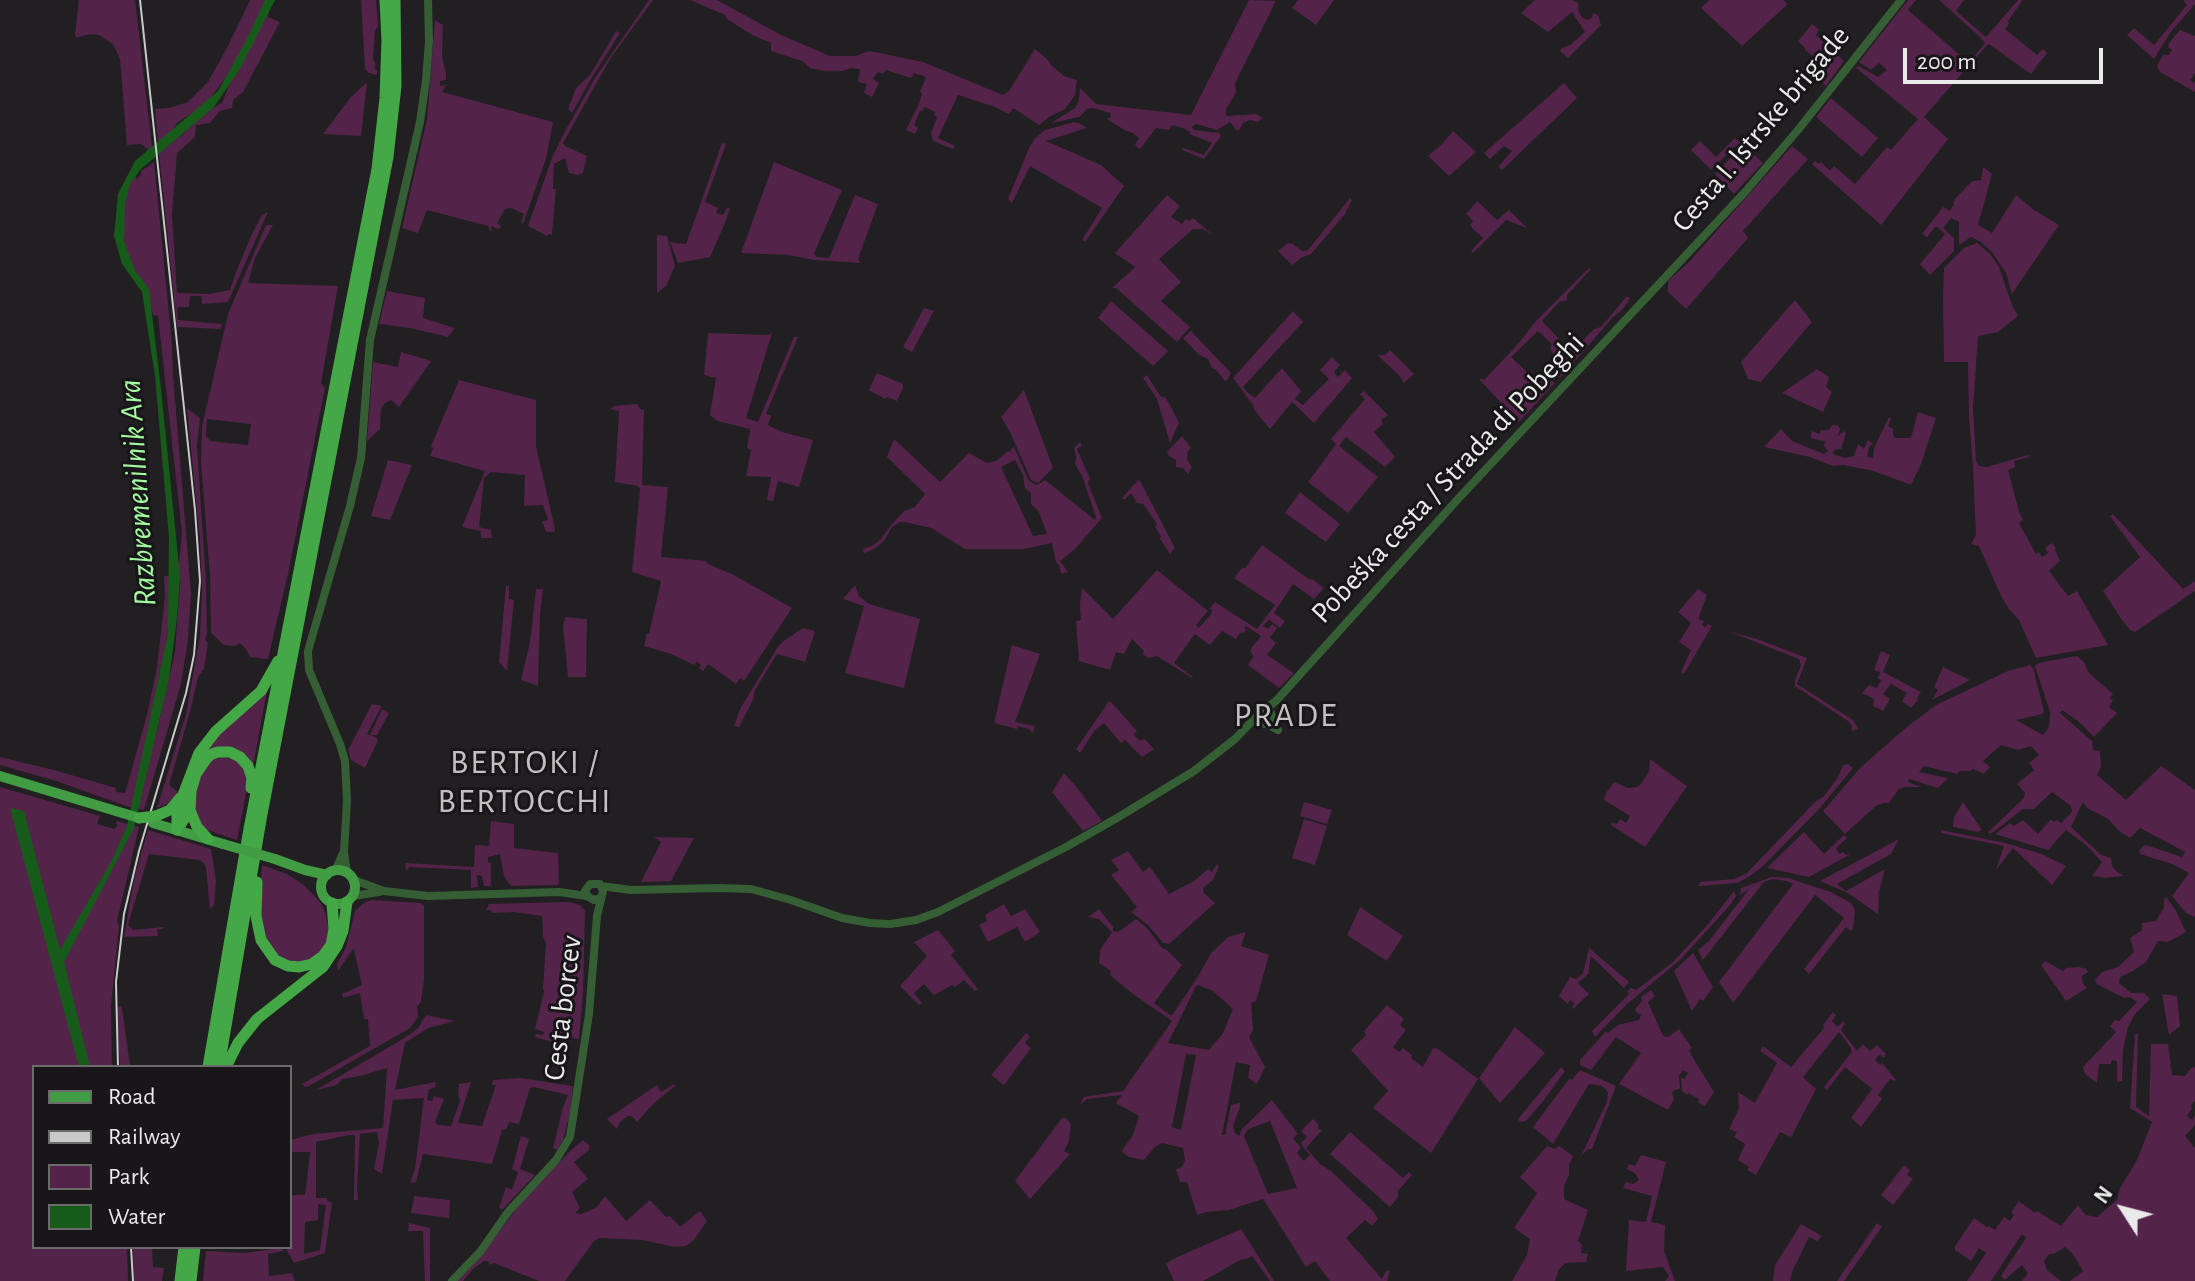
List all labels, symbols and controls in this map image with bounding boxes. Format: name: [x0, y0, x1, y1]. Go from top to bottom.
street label: Cesta I. Istrske brigade: [1664, 19, 1858, 239]
scale bar: [1907, 32, 2107, 82]
text: 200 m: [1917, 50, 1976, 74]
street label: Pobeška cesta / Strada di Pobeghi: [1304, 325, 1592, 631]
water label: Razbremenilnik Ara: [111, 378, 165, 608]
district label: PRADE: [1234, 696, 1338, 736]
district label: BERTOKI / BERTOCCHI: [438, 743, 612, 822]
street label: Cesta borcev: [536, 933, 590, 1083]
legend: [32, 1065, 292, 1249]
text: Road: [108, 1085, 156, 1109]
text: Railway: [108, 1125, 180, 1149]
text: Park: [108, 1165, 149, 1189]
north arrow: [2083, 1169, 2163, 1249]
text: N: [2090, 1182, 2117, 1208]
text: Water: [108, 1205, 165, 1229]

